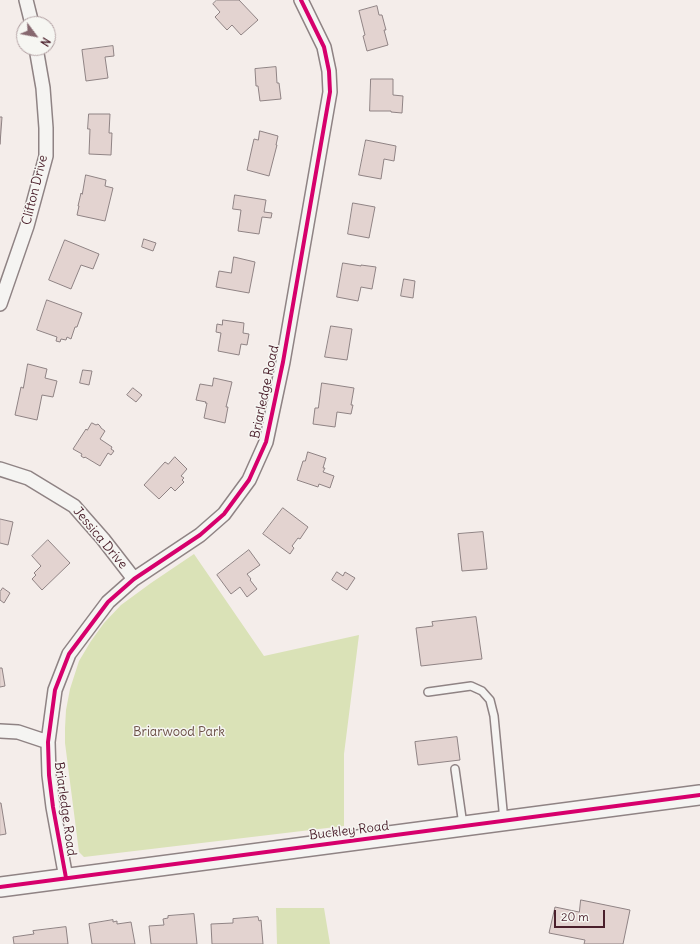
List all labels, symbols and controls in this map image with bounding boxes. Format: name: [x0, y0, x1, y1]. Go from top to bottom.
north arrow: [16, 16, 56, 56]
text: N: [37, 35, 53, 49]
street label: Clifton Drive: [19, 153, 51, 227]
street label: Briarledge Road: [248, 344, 282, 440]
street label: Jessica Drive: [70, 504, 130, 572]
park label: Briarwood Park: [133, 724, 225, 740]
street label: Briarledge Road: [51, 761, 79, 857]
street label: Buckley Road: [308, 818, 390, 844]
scale bar: [556, 902, 607, 928]
text: 20 m: [561, 909, 589, 924]

